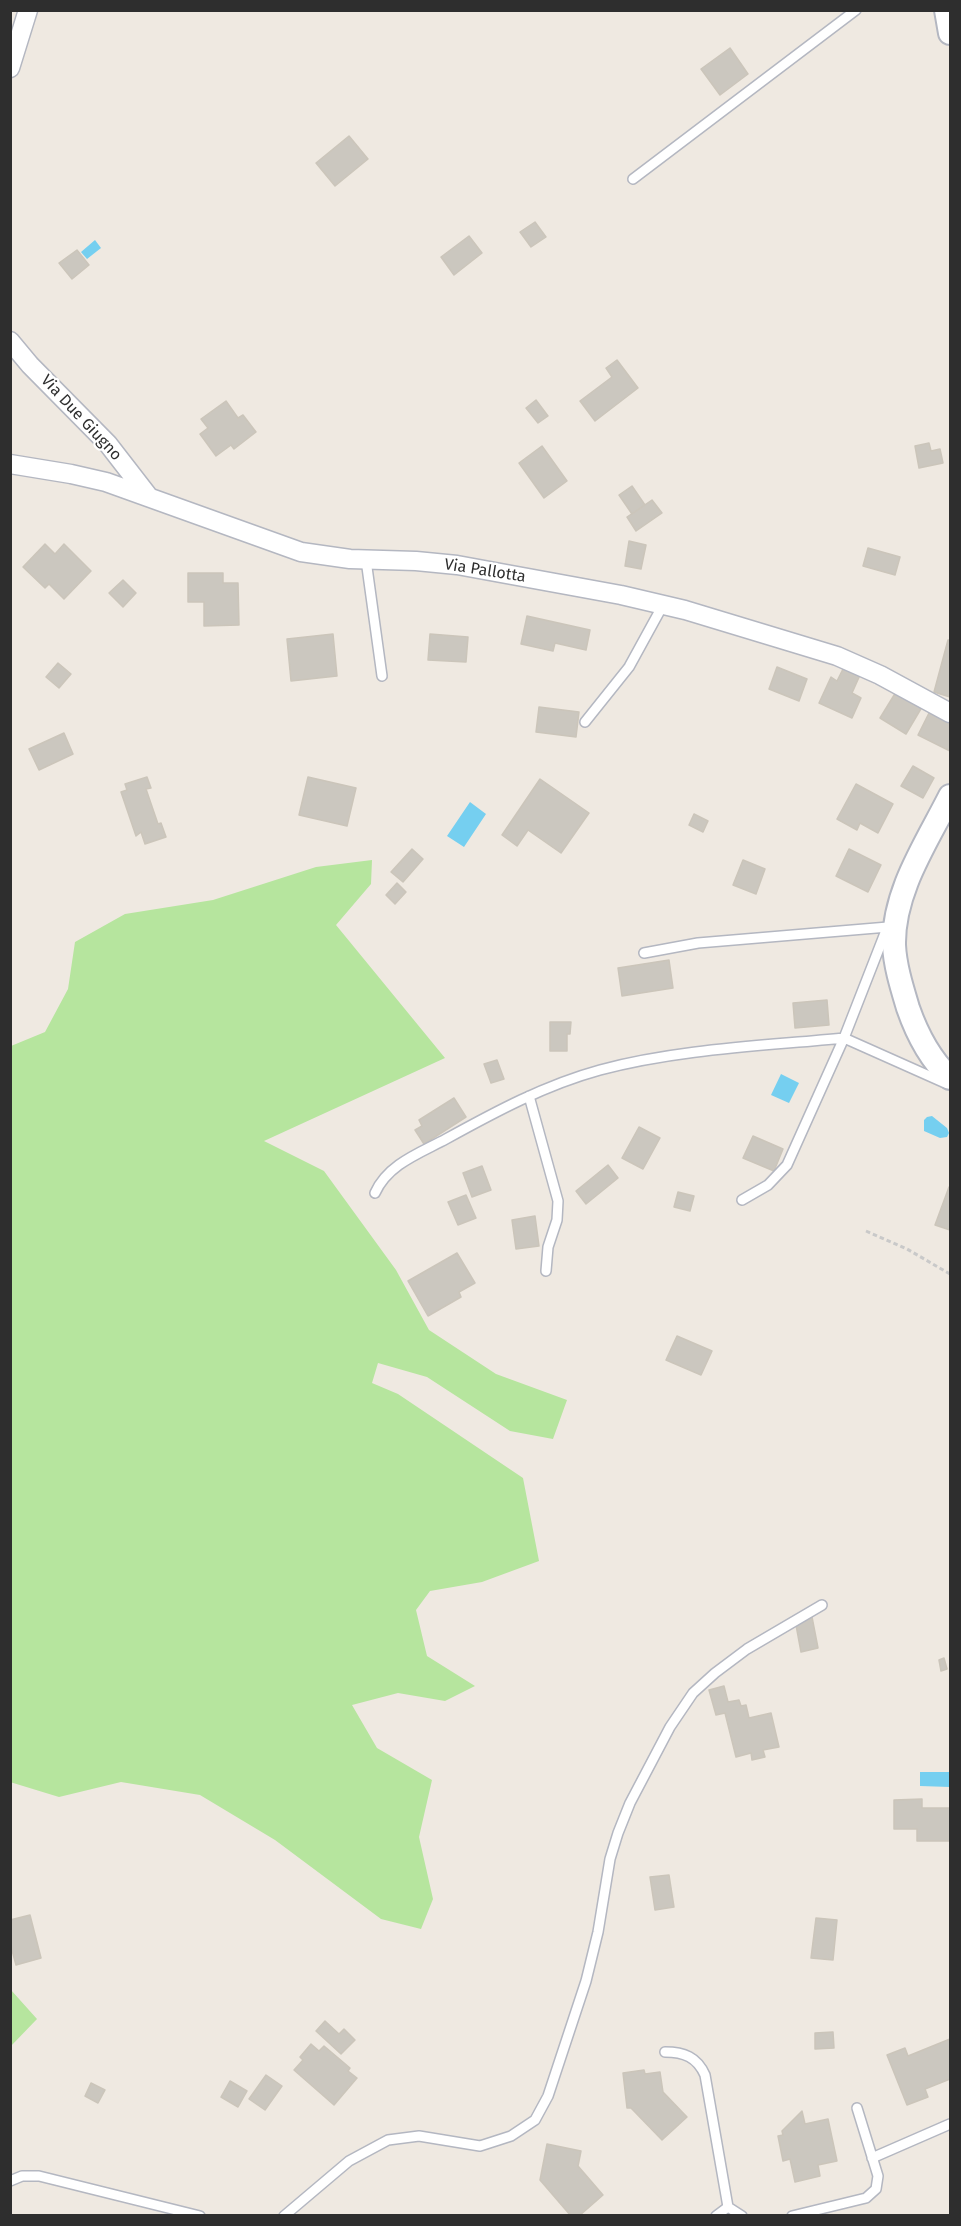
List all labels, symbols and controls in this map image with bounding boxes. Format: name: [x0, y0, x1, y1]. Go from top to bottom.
street label: Via Due Giugno: [37, 371, 125, 465]
street label: Via Pallotta: [443, 555, 527, 587]

